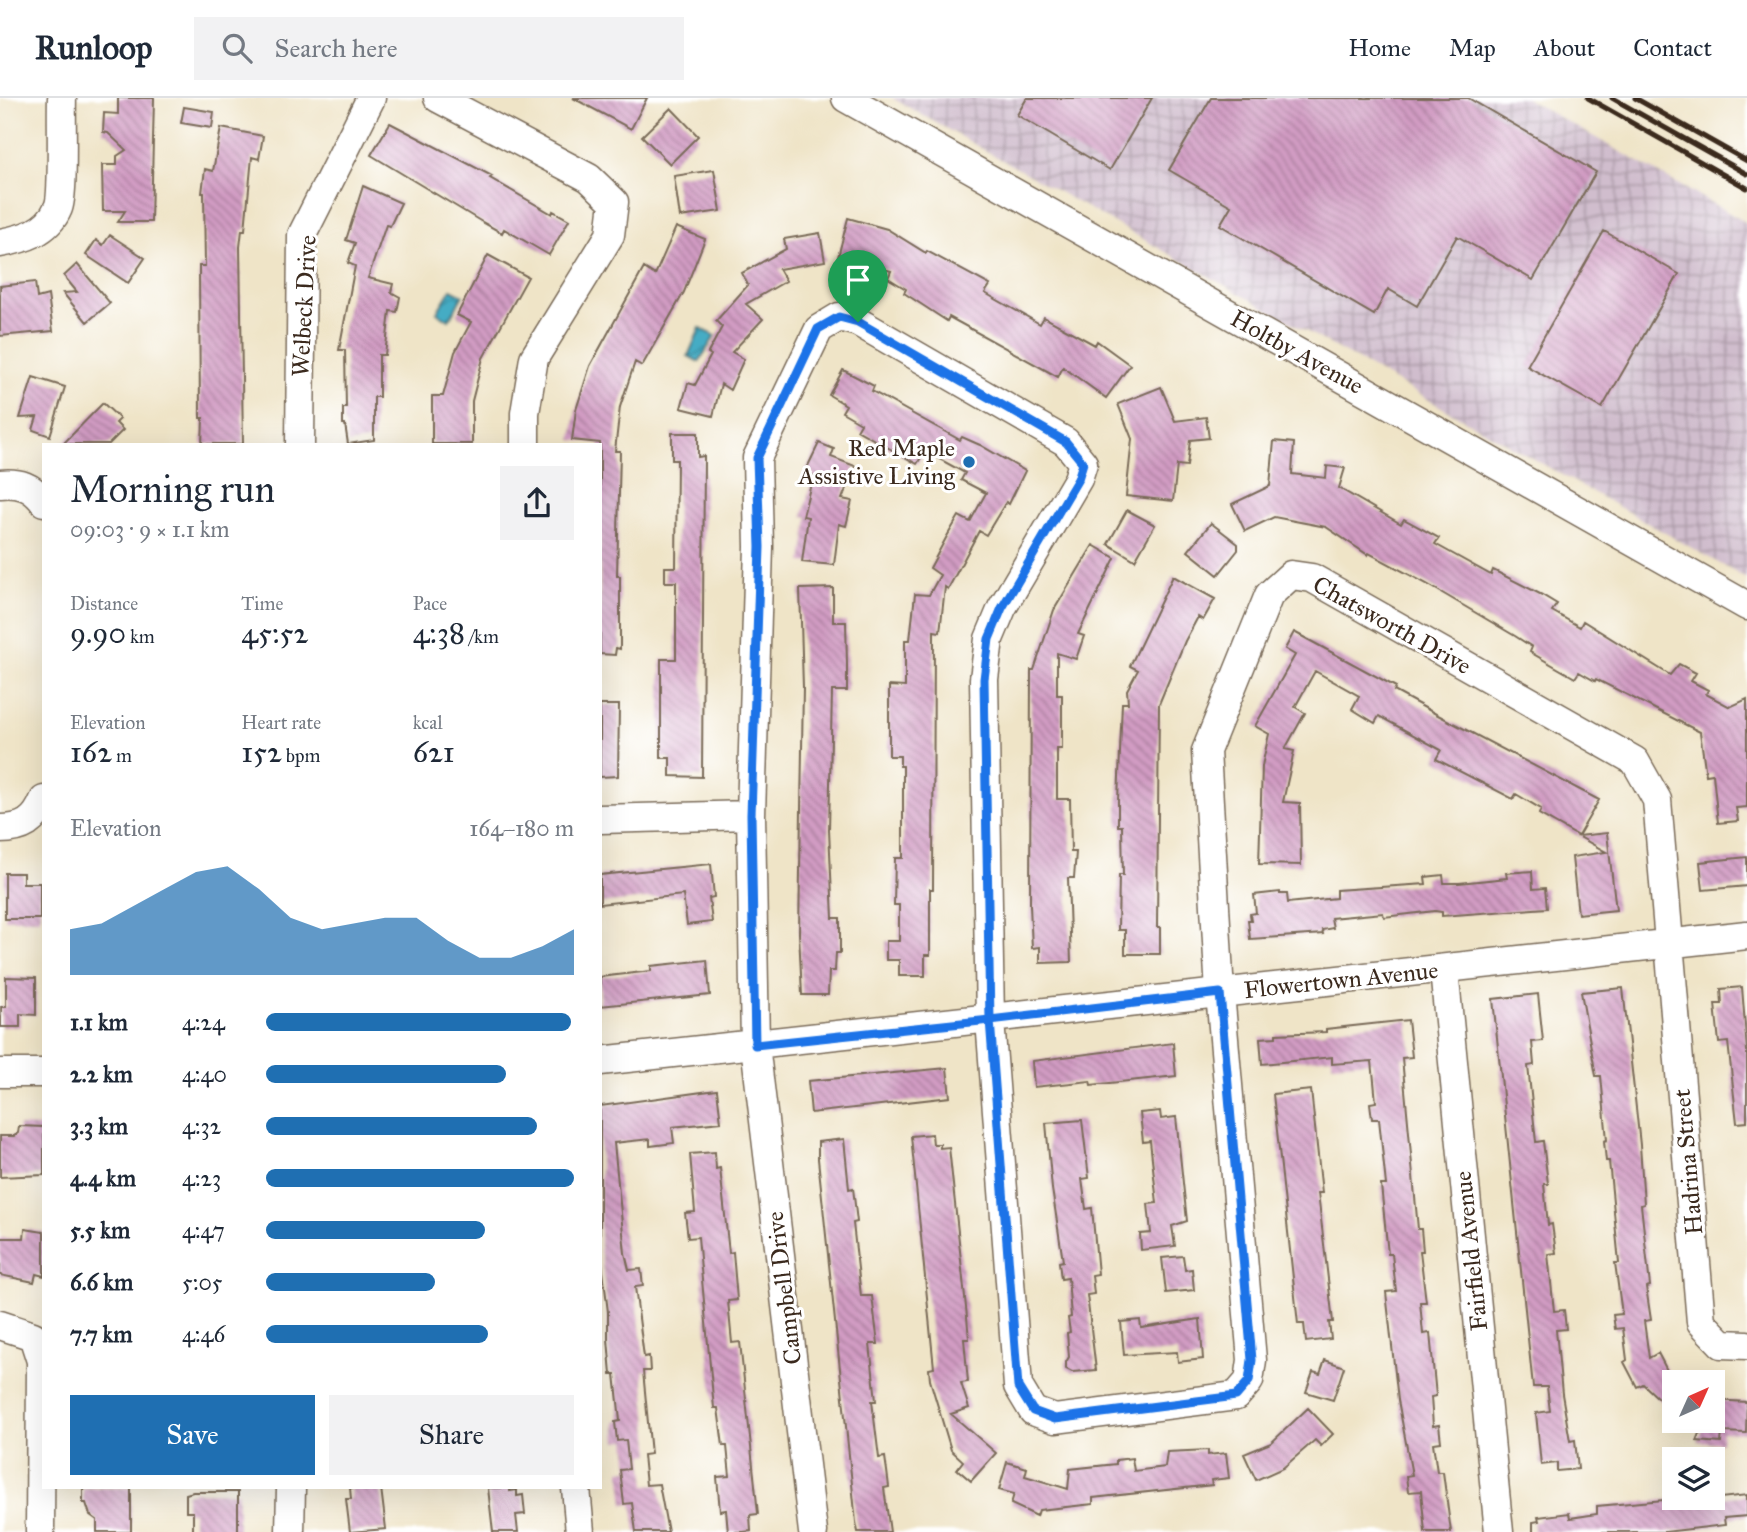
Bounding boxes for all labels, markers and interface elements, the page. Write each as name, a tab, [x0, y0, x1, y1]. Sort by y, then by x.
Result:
search box	[194, 17, 684, 80]
text: Runloop	[35, 28, 152, 68]
icon: search	[218, 29, 256, 67]
text: Search here	[274, 32, 397, 64]
text: Home	[1348, 33, 1411, 63]
text: Map	[1449, 33, 1496, 63]
text: About	[1534, 33, 1595, 63]
text: Contact	[1633, 33, 1712, 63]
street label: Welbeck Drive	[285, 234, 323, 378]
pin	[828, 250, 888, 322]
icon: arrive	[839, 261, 877, 299]
street label: Holtby Avenue	[1225, 303, 1369, 401]
place label: Red Maple Assistive Living	[797, 433, 956, 491]
marker: Red Maple Assistive Living	[961, 454, 977, 470]
text: Morning run	[70, 466, 275, 512]
button: share	[500, 466, 574, 540]
text: 09:03 · 9 × 1.1 km	[70, 515, 230, 543]
street label: Chatsworth Drive	[1308, 569, 1476, 681]
text: Distance	[70, 592, 138, 615]
text: Time	[241, 592, 283, 615]
text: Pace	[413, 592, 447, 615]
text: 9.90	[70, 615, 126, 651]
text: 45:52	[241, 615, 308, 651]
text: 4:38	[413, 615, 465, 651]
text: km	[126, 625, 155, 648]
text: /km	[465, 625, 499, 648]
text: Elevation	[70, 711, 145, 734]
text: Heart rate	[241, 711, 321, 734]
text: kcal	[413, 711, 443, 734]
text: 162	[70, 734, 112, 770]
text: 152	[241, 734, 282, 770]
text: 621	[413, 734, 455, 770]
text: m	[112, 744, 132, 767]
text: bpm	[282, 744, 320, 767]
text: Elevation	[70, 814, 161, 842]
text: 164–180 m	[469, 814, 574, 842]
street label: Flowertown Avenue	[1242, 955, 1440, 1005]
text: 1.1 km	[70, 1008, 128, 1036]
text: 4:24	[182, 1008, 225, 1036]
text: 2.2 km	[70, 1060, 133, 1088]
text: 4:40	[182, 1060, 227, 1088]
street label: Hadrina Street	[1667, 1087, 1709, 1236]
text: 3.3 km	[70, 1112, 128, 1140]
text: 4:32	[182, 1112, 221, 1140]
text: 4.4 km	[70, 1164, 136, 1192]
text: 4:23	[182, 1164, 221, 1192]
street label: Fairfield Avenue	[1448, 1170, 1494, 1332]
street label: Campbell Drive	[760, 1210, 808, 1366]
text: 5.5 km	[70, 1216, 130, 1244]
text: 4:47	[182, 1216, 225, 1244]
text: 6.6 km	[70, 1268, 133, 1296]
text: 5:05	[182, 1268, 223, 1296]
text: 7.7 km	[70, 1320, 133, 1348]
text: 4:46	[182, 1320, 225, 1348]
north arrow	[1662, 1370, 1726, 1433]
map controls	[1662, 1370, 1725, 1510]
button: Save	[70, 1395, 315, 1475]
button: Share	[329, 1395, 574, 1475]
button: layers	[1662, 1447, 1725, 1510]

